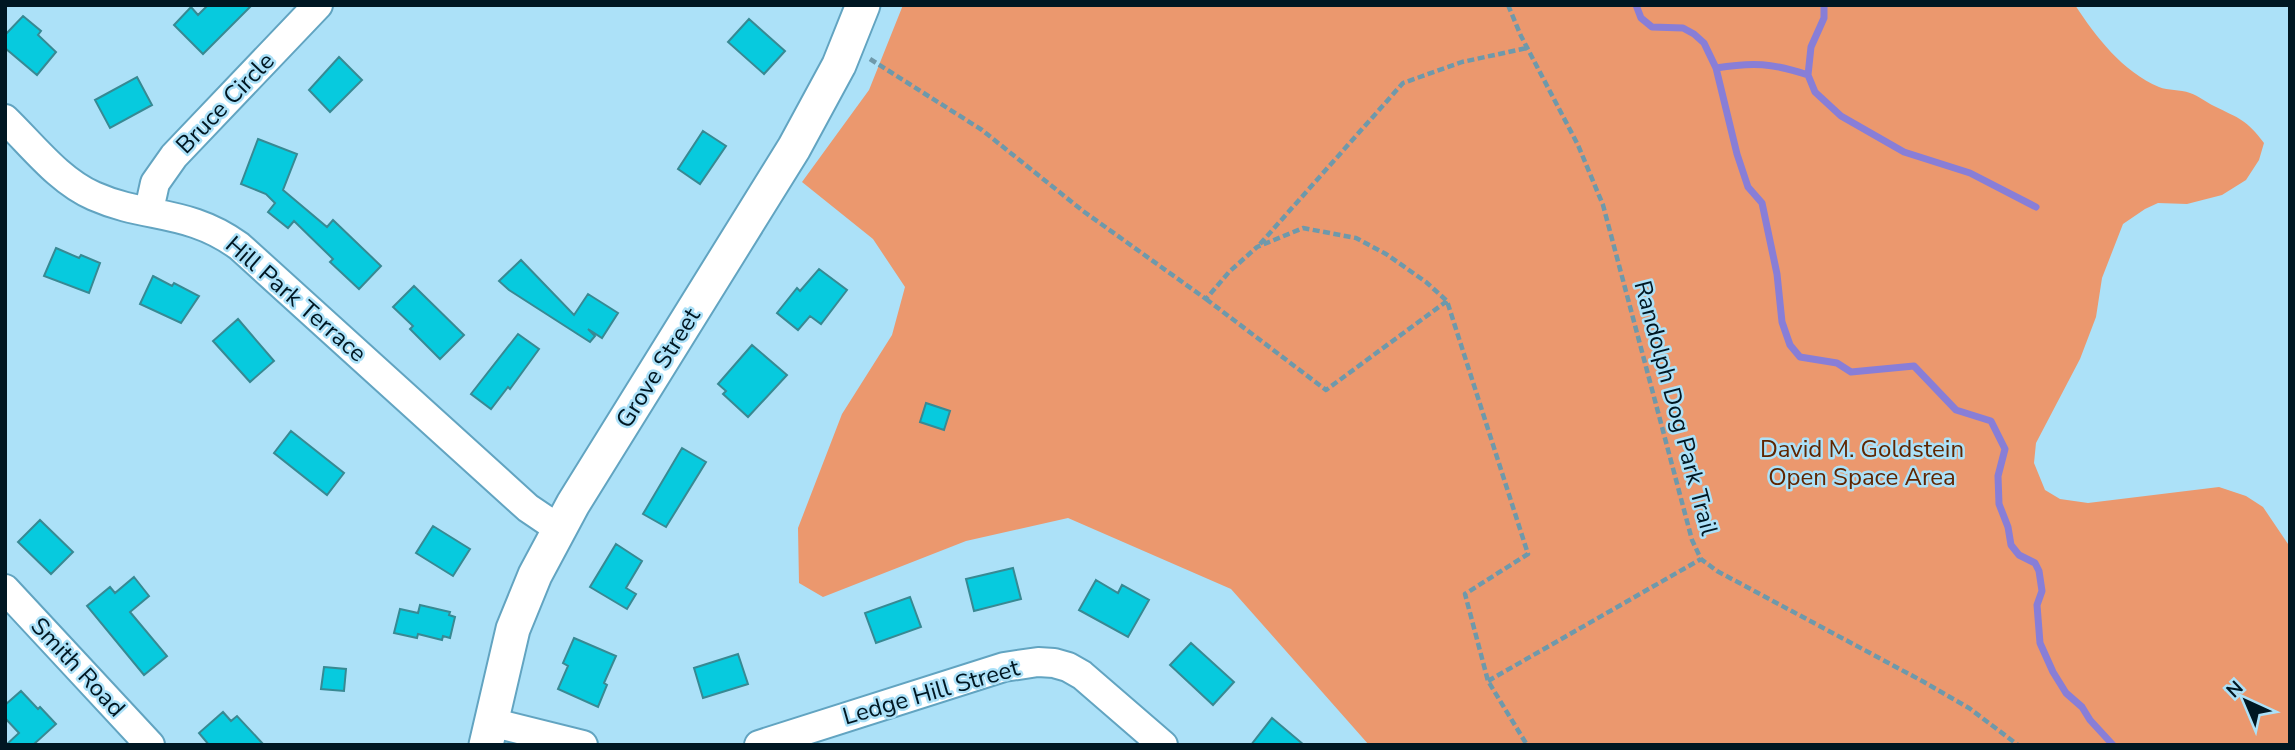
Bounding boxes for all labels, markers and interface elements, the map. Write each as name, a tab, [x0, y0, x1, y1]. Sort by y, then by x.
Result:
street label: Bruce Circle	[169, 45, 281, 161]
street label: Hill Park Terrace	[219, 229, 373, 369]
street label: Randolph Dog Park Trail	[1627, 277, 1725, 539]
street label: Grove Street	[608, 302, 708, 434]
park label: David M. Goldstein Open Space Area	[1760, 433, 1964, 493]
street label: Smith Road	[24, 610, 132, 724]
street label: Ledge Hill Street	[839, 651, 1024, 733]
north arrow	[2211, 666, 2281, 736]
text: N	[2221, 675, 2249, 704]

